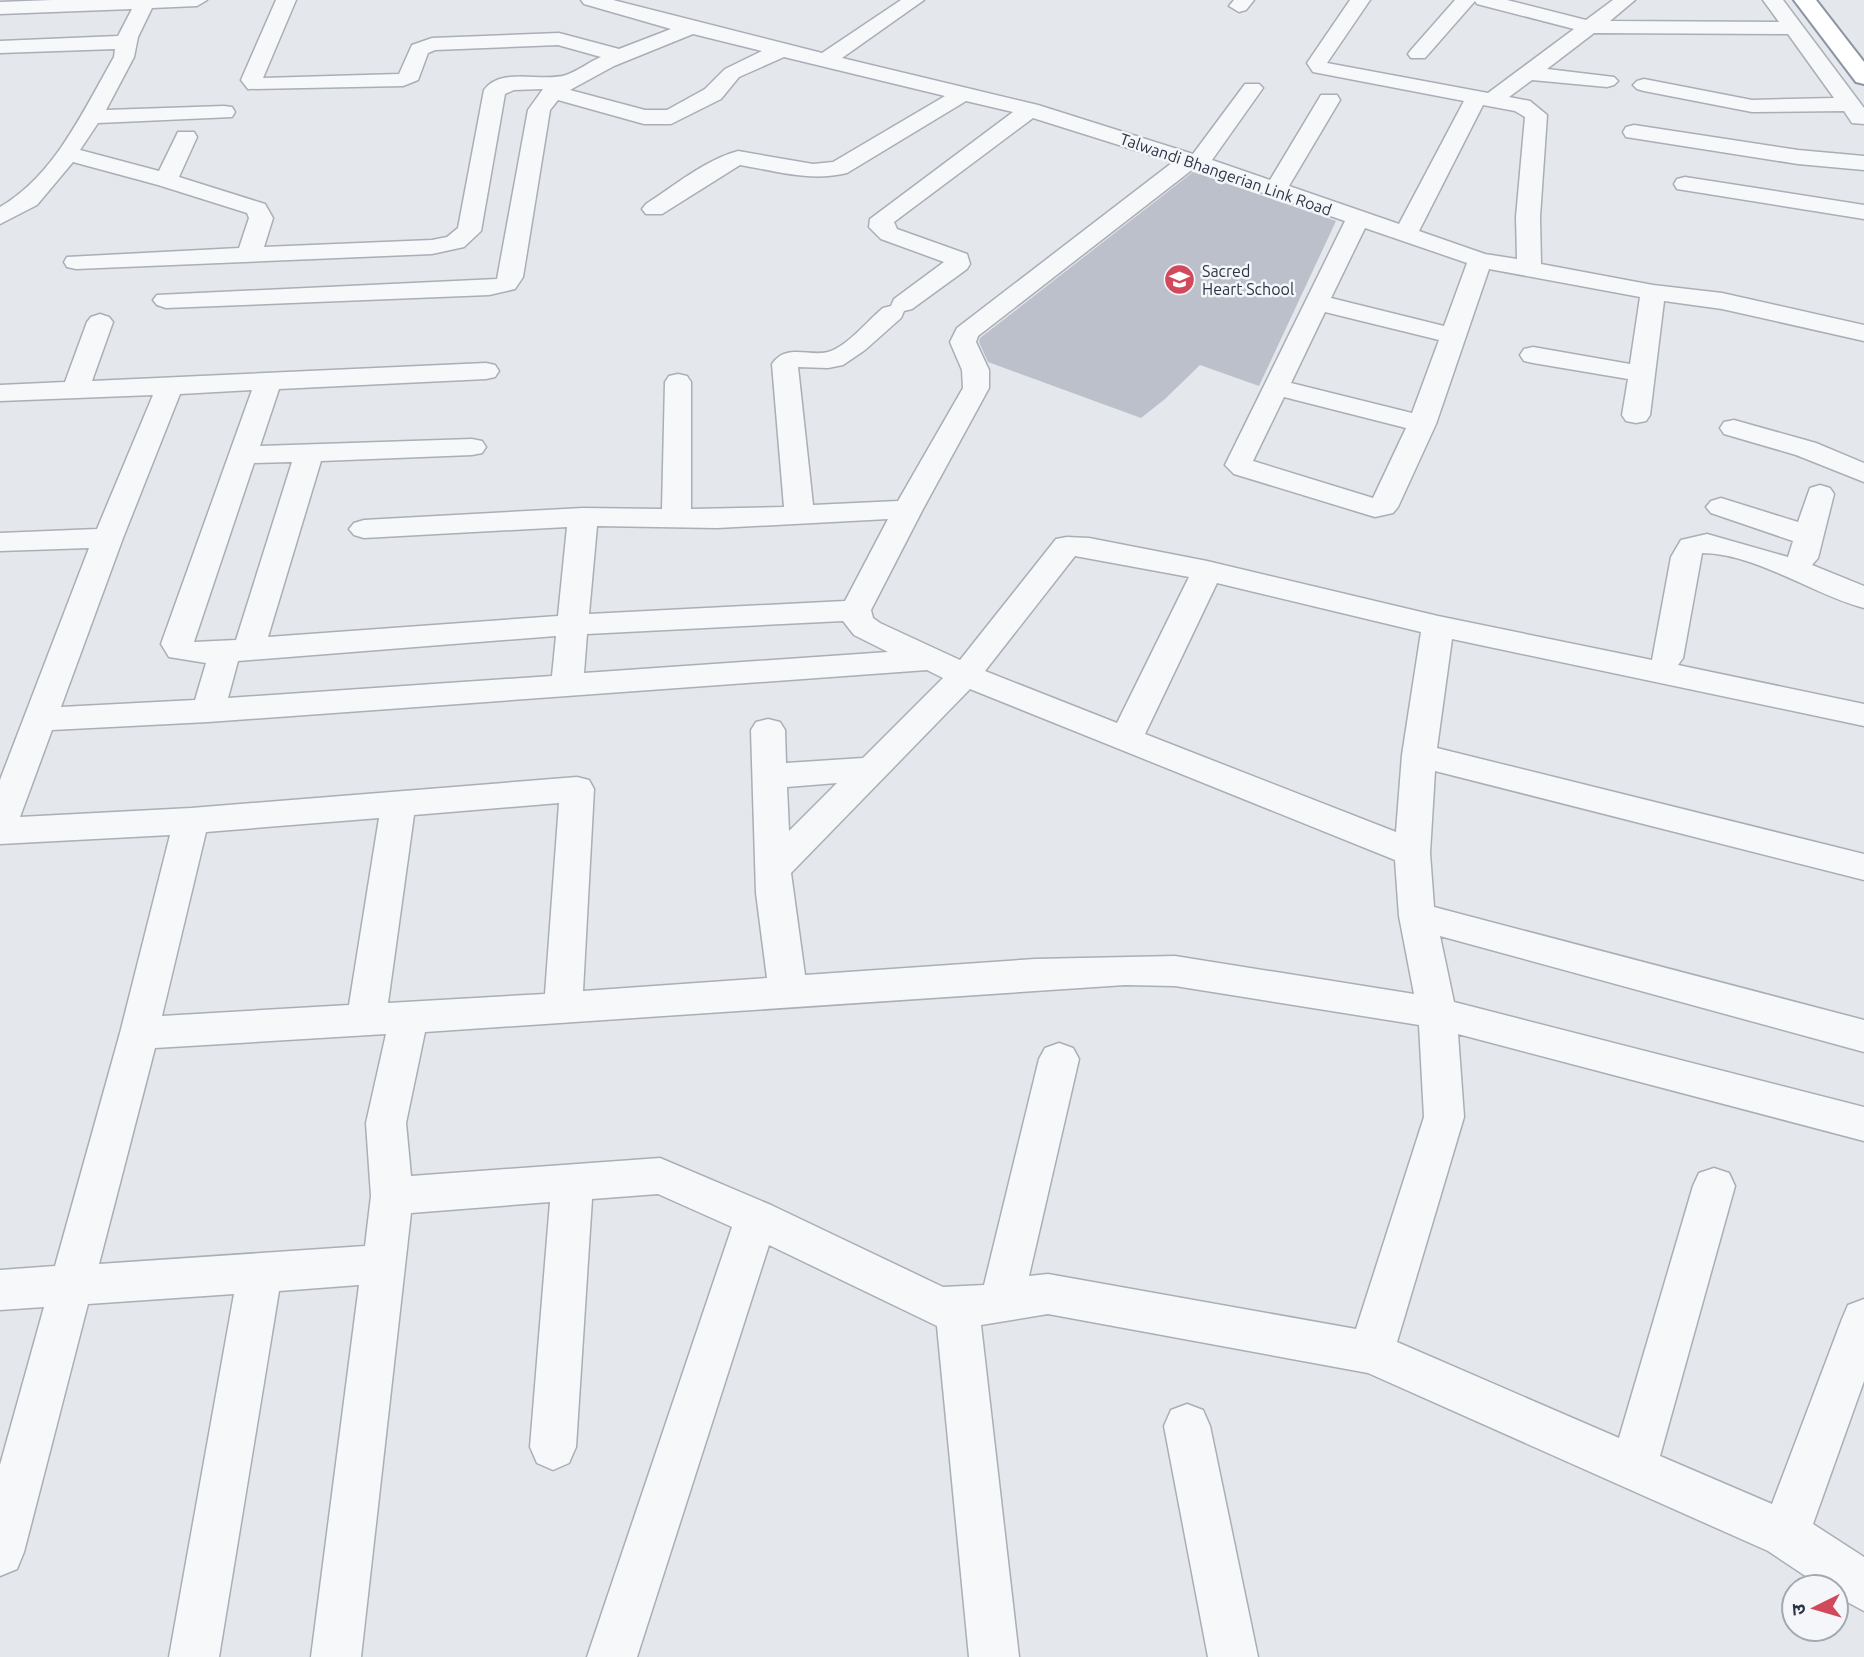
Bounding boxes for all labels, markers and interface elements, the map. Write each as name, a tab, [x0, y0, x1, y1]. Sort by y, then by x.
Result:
street label: Talwandi Bhangerian Link Road	[1118, 129, 1334, 219]
place label: Sacred Heart School	[1202, 262, 1294, 298]
school or university icon: Sacred Heart School	[1162, 263, 1196, 297]
north arrow	[1780, 1573, 1850, 1643]
text: उ	[1787, 1602, 1810, 1616]

